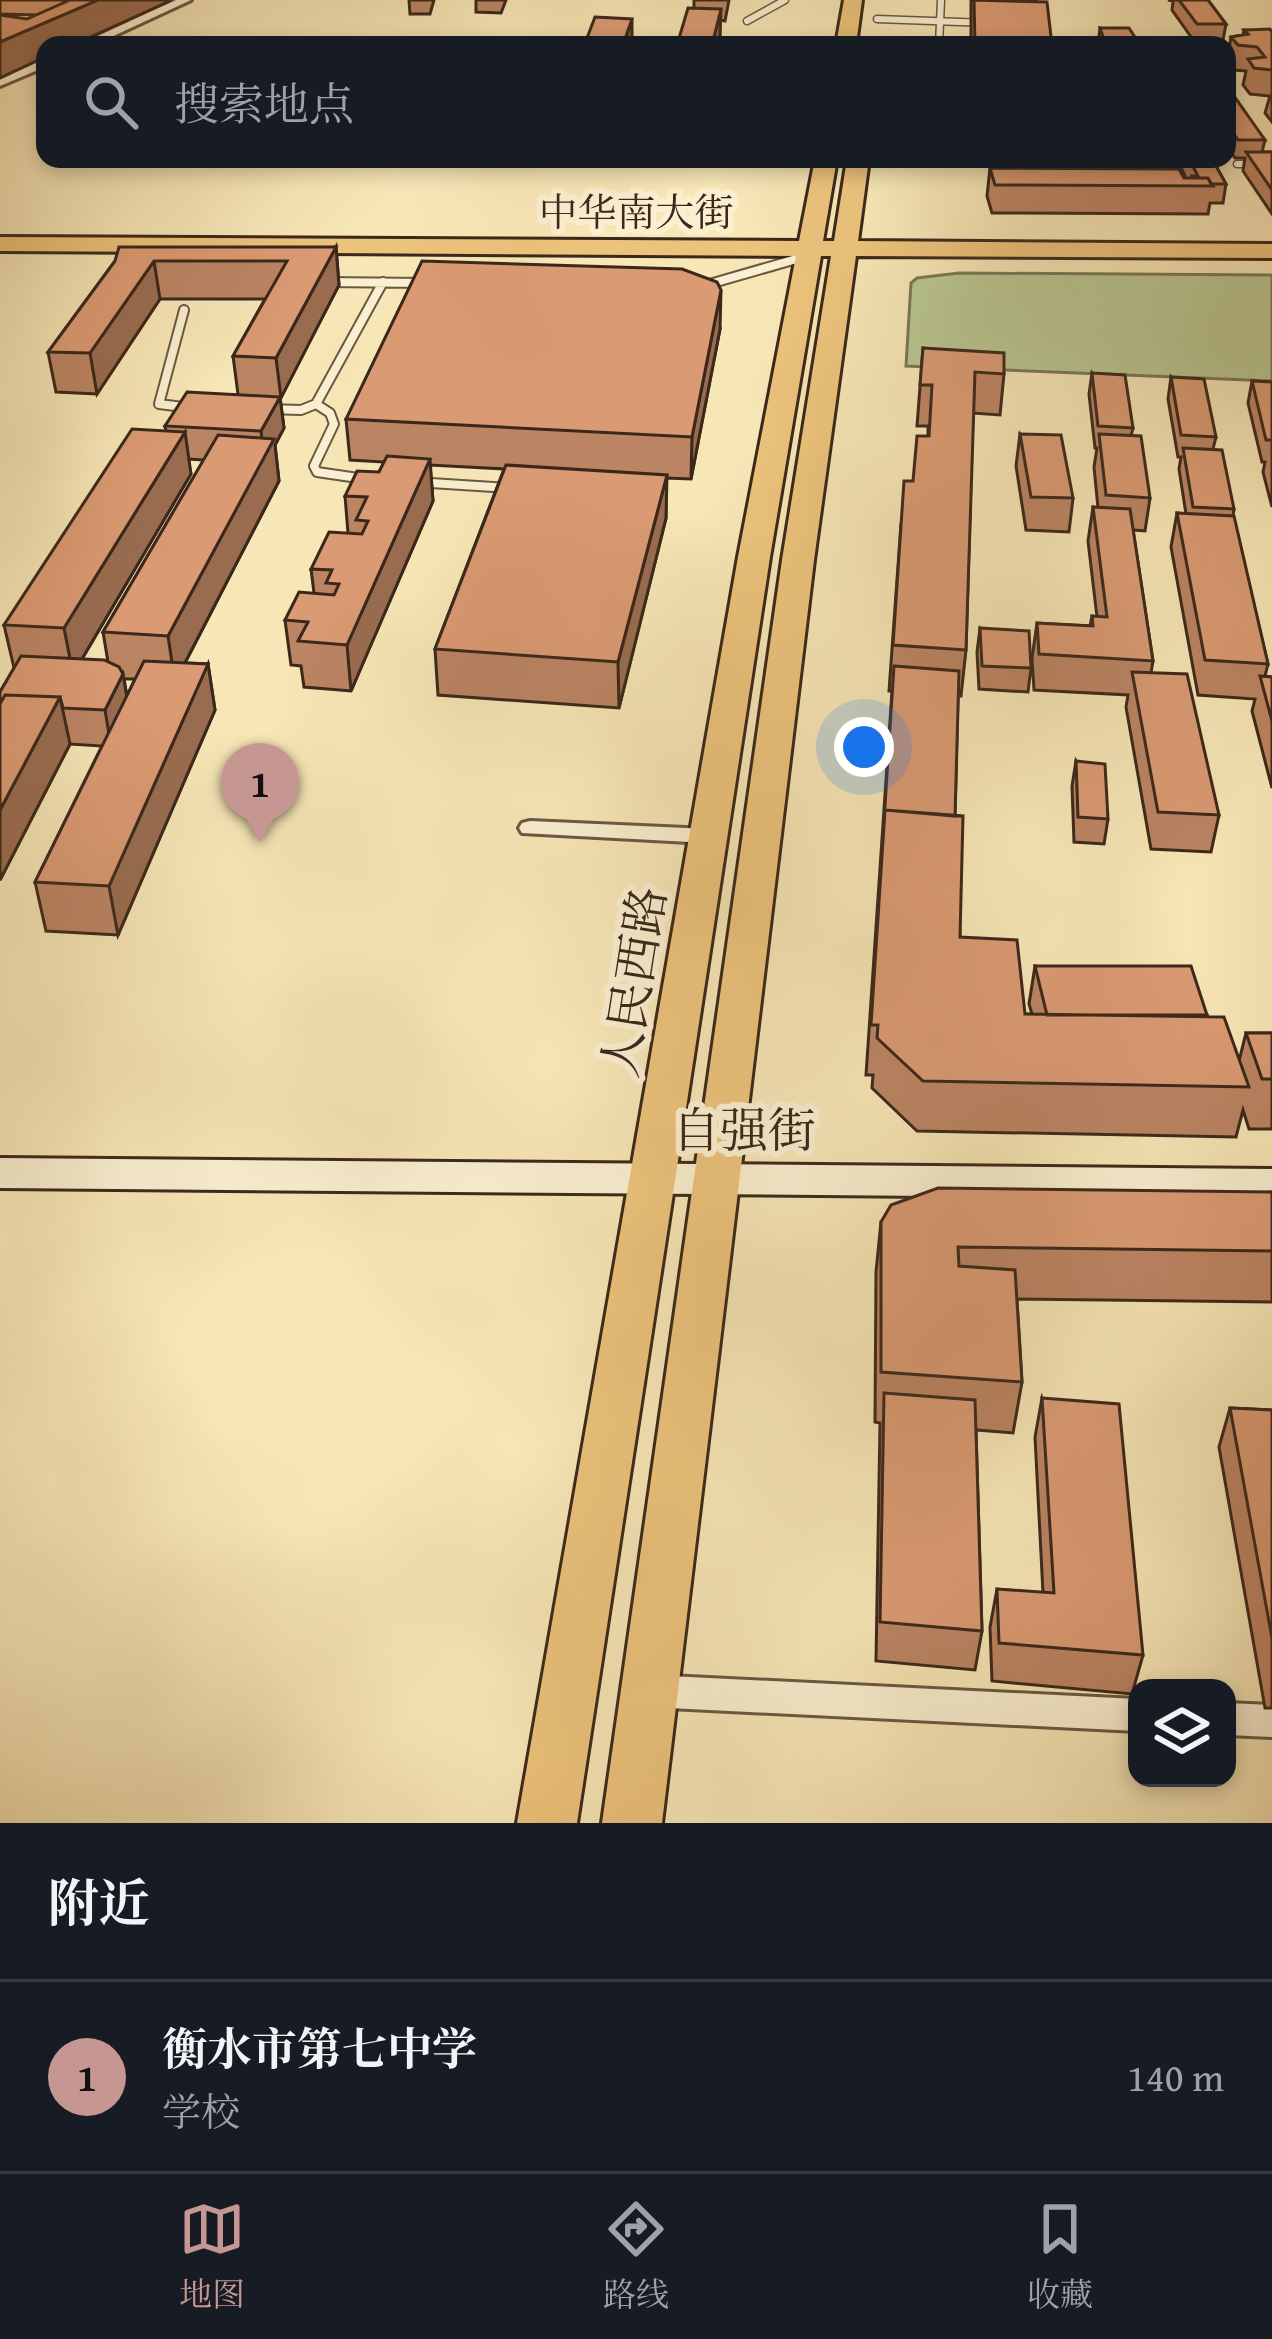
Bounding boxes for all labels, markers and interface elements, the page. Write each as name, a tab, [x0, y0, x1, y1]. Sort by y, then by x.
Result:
search box	[36, 36, 1236, 168]
icon: search	[78, 69, 144, 135]
text: 搜索地点	[174, 71, 354, 136]
street label: 中华南大街	[538, 183, 734, 240]
your location	[834, 717, 894, 777]
pin: 1	[221, 743, 299, 842]
street label: 人民西路	[583, 882, 683, 1082]
street label: 自强街	[672, 1094, 816, 1165]
map controls	[1128, 1679, 1236, 1787]
button: layers	[1128, 1679, 1236, 1787]
text: 附近	[48, 1865, 150, 1940]
text: 衡水市第七中学	[162, 2016, 477, 2081]
text: 1	[77, 2048, 97, 2105]
text: 140 m	[1127, 2048, 1224, 2105]
text: 学校	[162, 2083, 240, 2140]
tab: 地图	[179, 2196, 245, 2318]
tab: 路线	[603, 2196, 669, 2318]
tab: 收藏	[1027, 2196, 1093, 2318]

